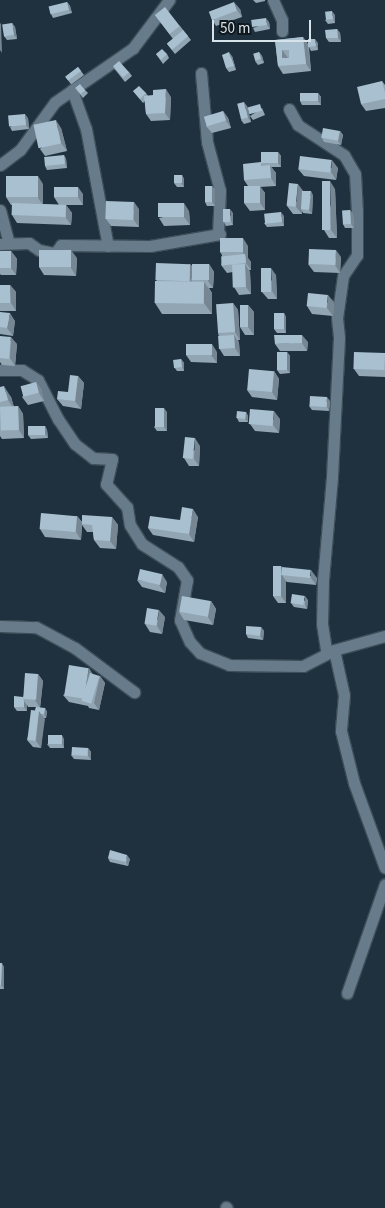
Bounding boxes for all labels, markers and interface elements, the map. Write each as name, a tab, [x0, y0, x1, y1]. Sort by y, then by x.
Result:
scale bar	[215, 10, 314, 42]
text: 50 m	[220, 18, 250, 39]

